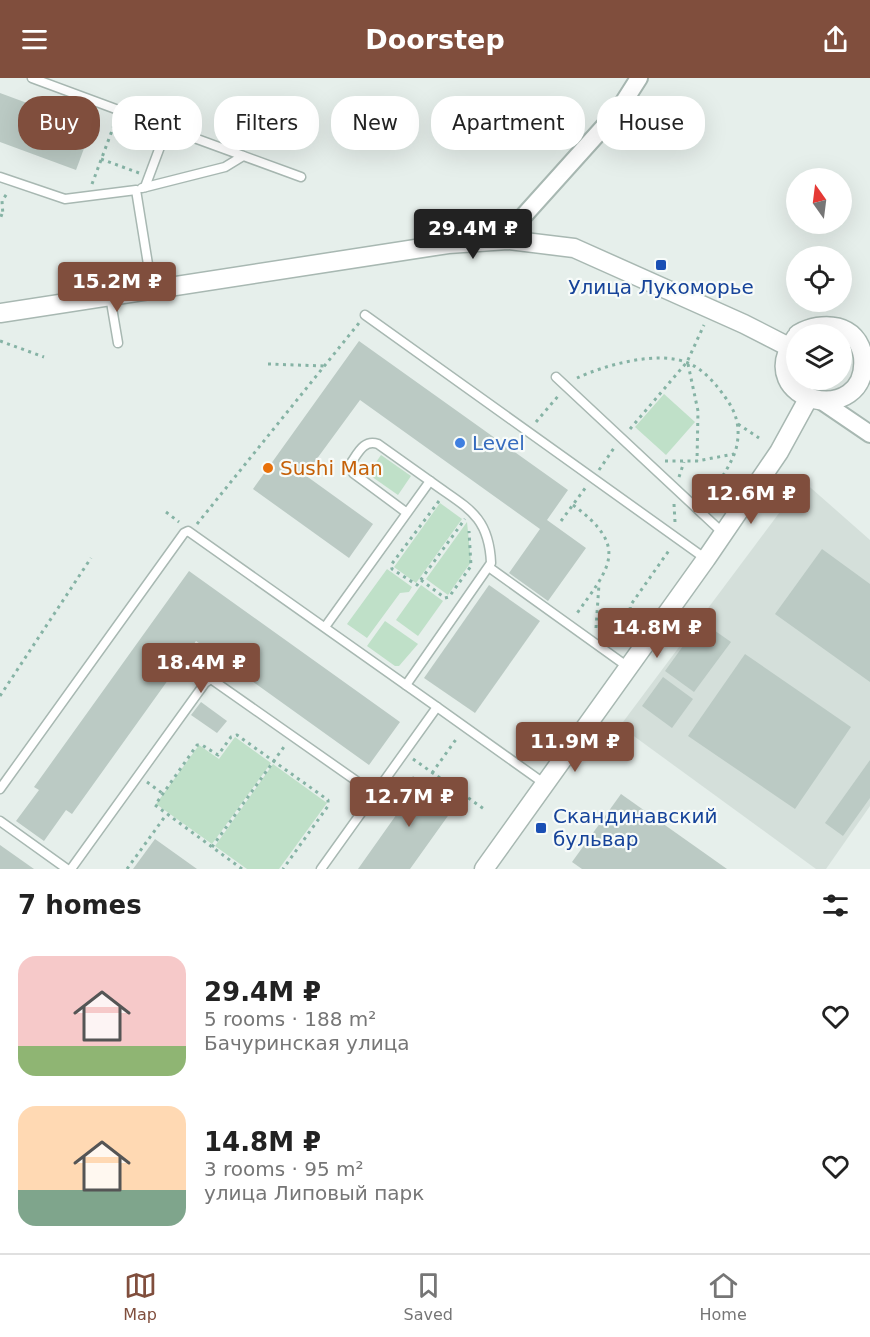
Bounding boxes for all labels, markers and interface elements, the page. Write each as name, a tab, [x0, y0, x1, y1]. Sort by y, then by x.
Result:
icon: menu	[18, 23, 51, 56]
icon: share	[819, 23, 852, 56]
text: Doorstep	[365, 24, 505, 55]
chip: Buy	[18, 96, 100, 150]
chip: Rent	[112, 96, 202, 150]
chip: Filters	[214, 96, 319, 150]
chip: New	[331, 96, 419, 150]
chip: Apartment	[431, 96, 585, 150]
chip: House	[597, 96, 705, 150]
north arrow	[786, 168, 852, 234]
map controls	[786, 168, 852, 390]
pin: 29.4M ₽	[418, 209, 528, 260]
text: 29.4M ₽	[428, 216, 518, 240]
button: locate	[786, 246, 852, 312]
marker: Улица Лукоморье	[654, 258, 668, 272]
pin: 15.2M ₽	[62, 262, 172, 313]
text: 15.2M ₽	[72, 269, 162, 293]
place label: Улица Лукоморье	[568, 275, 754, 299]
button: layers	[786, 324, 852, 390]
place label: Level	[472, 431, 525, 455]
marker: Level	[453, 436, 467, 450]
place label: Sushi Man	[280, 456, 383, 480]
marker: Sushi Man	[261, 461, 275, 475]
pin: 12.6M ₽	[696, 474, 806, 525]
text: 12.6M ₽	[706, 481, 796, 505]
pin: 14.8M ₽	[602, 608, 712, 659]
text: 14.8M ₽	[612, 615, 702, 639]
pin: 18.4M ₽	[146, 643, 256, 694]
text: 18.4M ₽	[156, 650, 246, 674]
pin: 11.9M ₽	[520, 722, 630, 773]
text: 11.9M ₽	[530, 729, 620, 753]
pin: 12.7M ₽	[354, 777, 464, 828]
text: 12.7M ₽	[364, 784, 454, 808]
place label: Скандинавский бульвар	[553, 804, 717, 851]
marker: Скандинавский бульвар	[534, 821, 548, 835]
icon: filters	[819, 889, 852, 922]
text: 7 homes	[18, 890, 142, 920]
text: 29.4M ₽	[204, 977, 321, 1007]
icon: home	[66, 980, 138, 1052]
icon: heart	[819, 1000, 852, 1033]
text: 5 rooms · 188 m²	[204, 1007, 376, 1031]
text: Бачуринская улица	[204, 1031, 410, 1055]
text: 14.8M ₽	[204, 1127, 321, 1157]
icon: home	[66, 1130, 138, 1202]
icon: heart	[819, 1150, 852, 1183]
text: 3 rooms · 95 m²	[204, 1157, 364, 1181]
text: улица Липовый парк	[204, 1181, 424, 1205]
tab: Map	[123, 1269, 157, 1324]
tab: Saved	[404, 1269, 453, 1324]
tab: Home	[699, 1269, 747, 1324]

